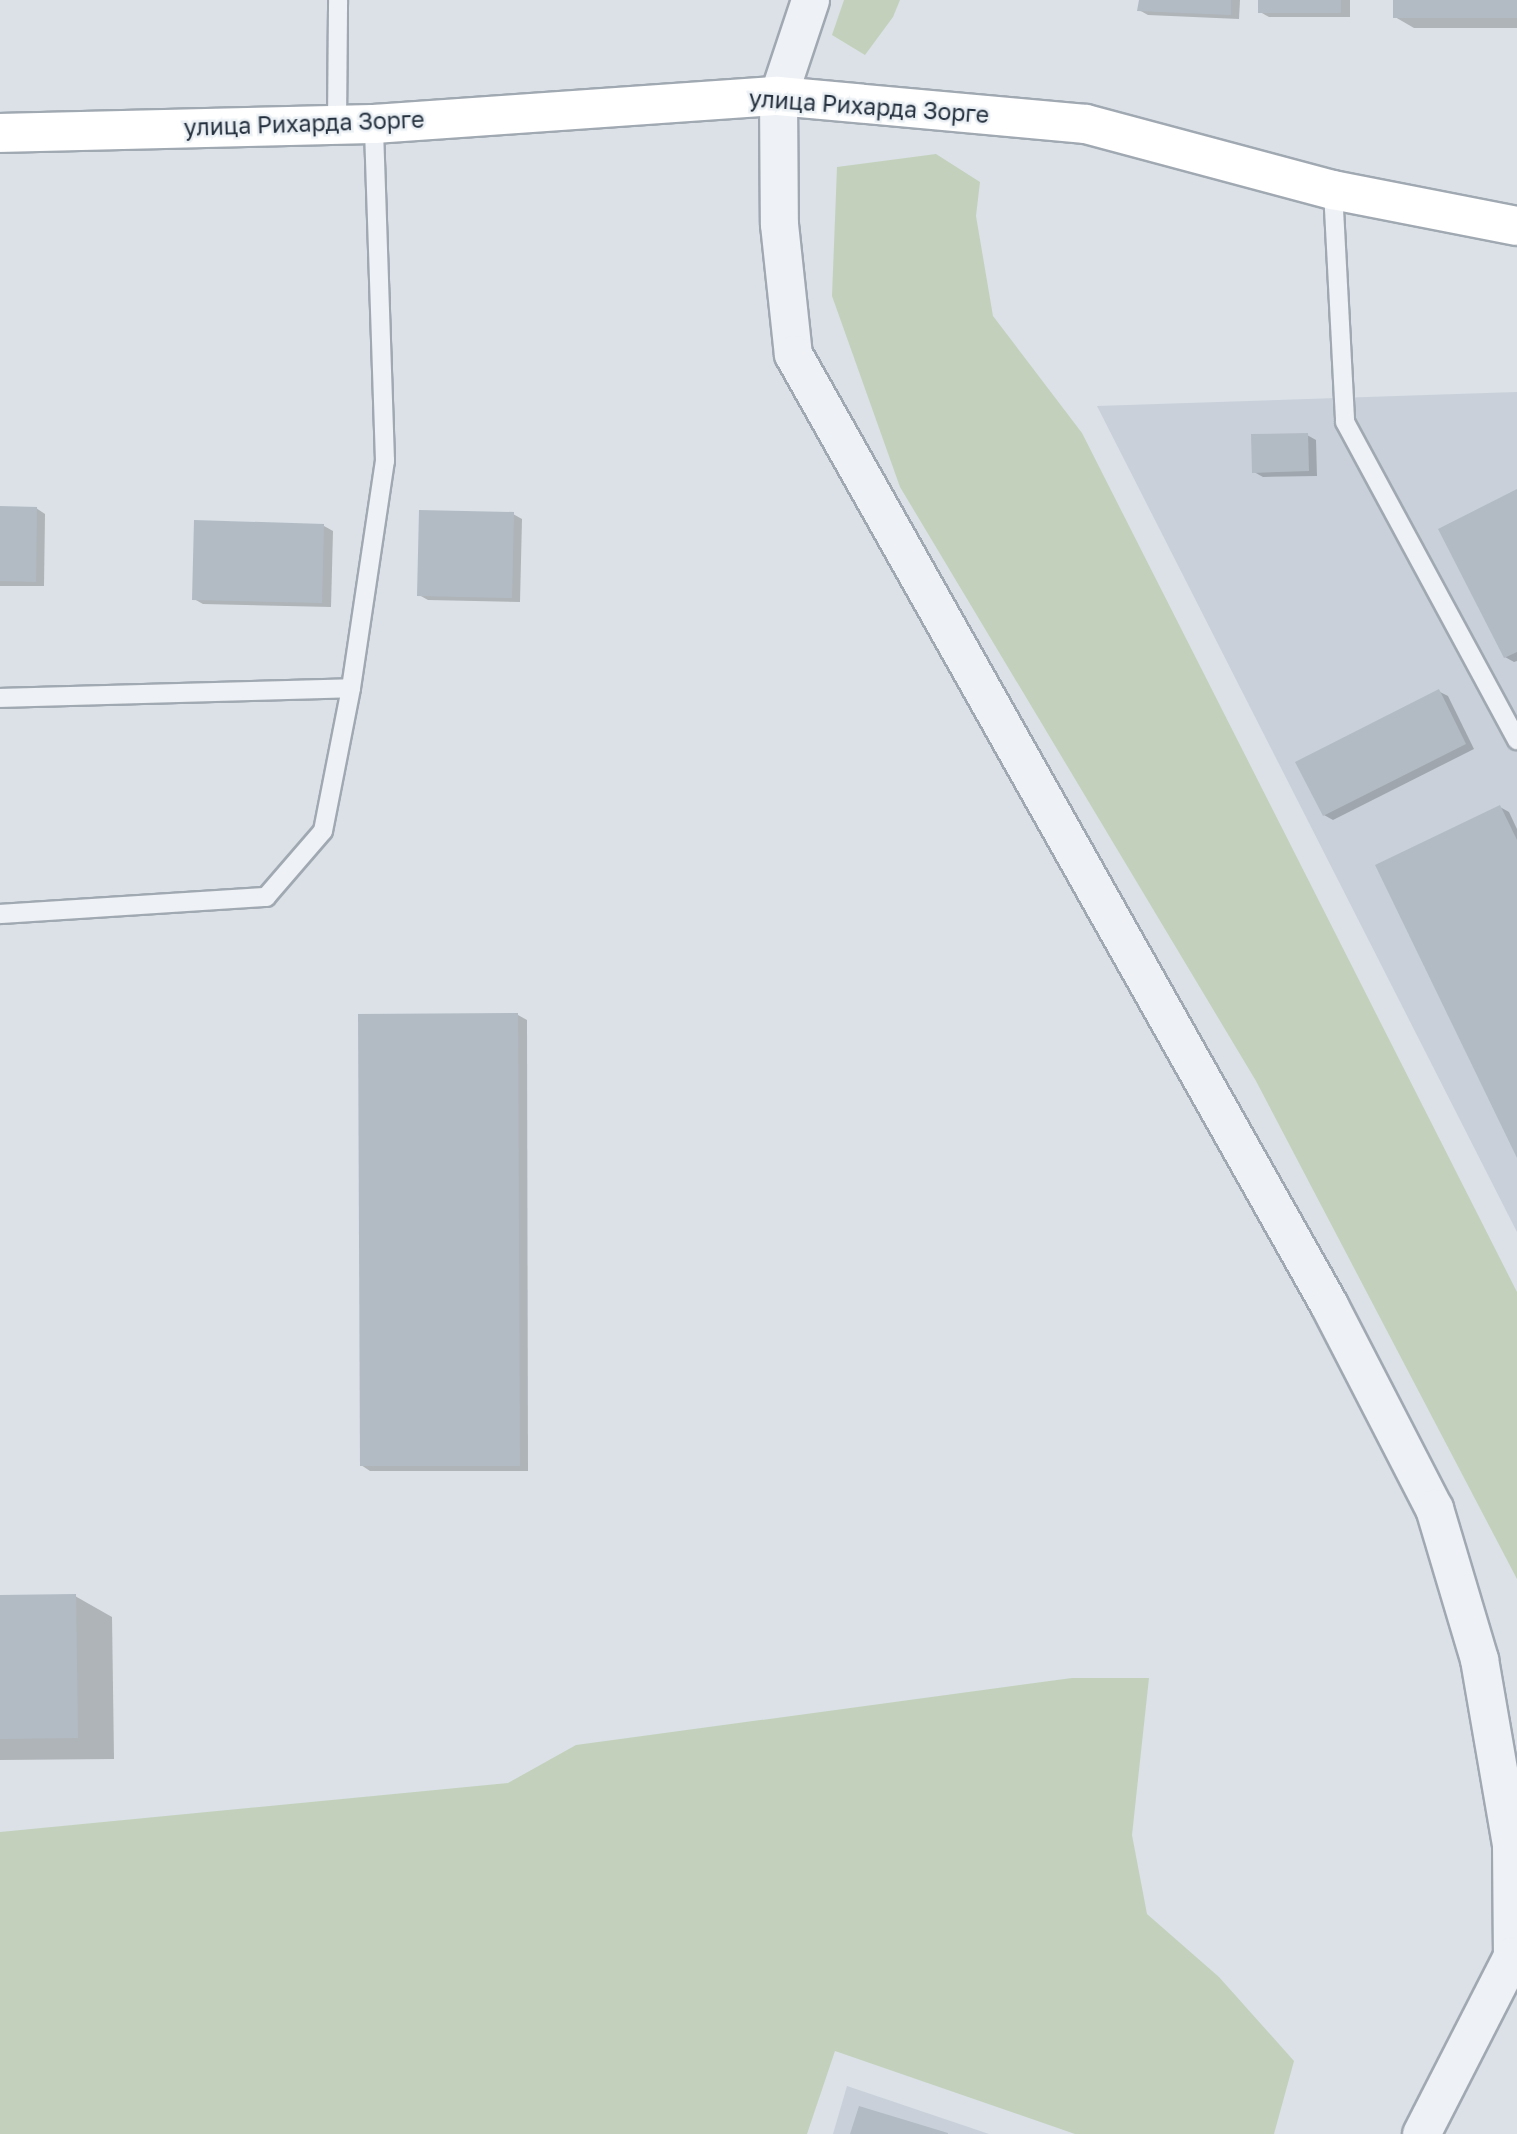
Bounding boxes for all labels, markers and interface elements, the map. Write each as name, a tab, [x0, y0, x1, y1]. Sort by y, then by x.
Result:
street label: улица Рихарда Зорге	[748, 84, 990, 128]
street label: улица Рихарда Зорге	[183, 105, 425, 141]

